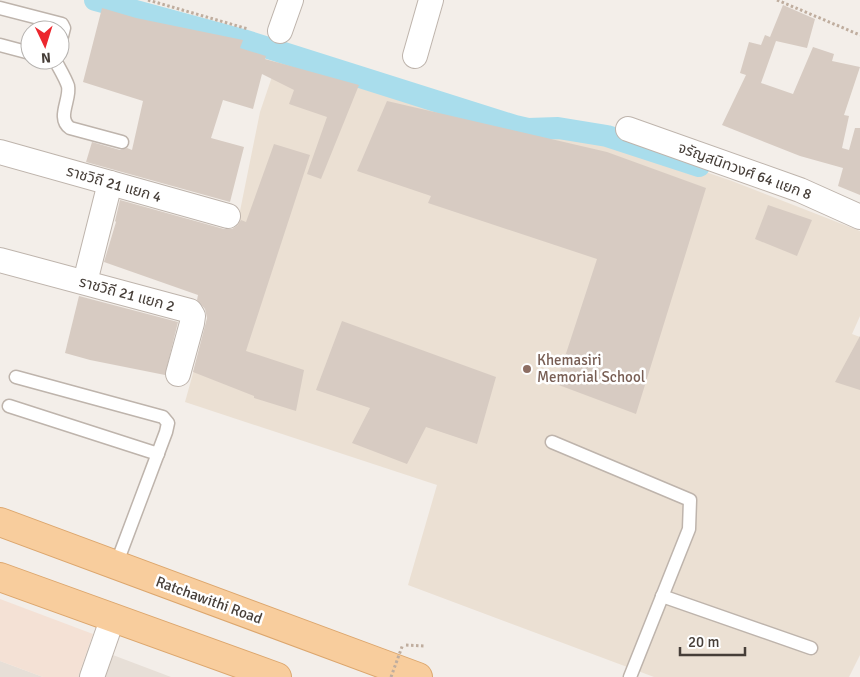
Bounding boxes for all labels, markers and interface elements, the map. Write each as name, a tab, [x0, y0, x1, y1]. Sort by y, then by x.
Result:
north arrow	[20, 20, 70, 70]
text: N	[40, 49, 51, 66]
street label: จรัญสนิทวงศ์ 64 แยก 8	[676, 138, 814, 204]
street label: ราชวิถี 21 แยก 4	[64, 162, 164, 206]
street label: ราชวิถี 21 แยก 2	[77, 273, 177, 315]
place label: Khemasiri Memorial School	[537, 351, 645, 386]
marker: Khemasiri Memorial School	[521, 363, 533, 375]
street label: Ratchawithi Road	[153, 572, 265, 628]
scale bar	[680, 624, 745, 656]
text: 20 m	[688, 633, 719, 651]

